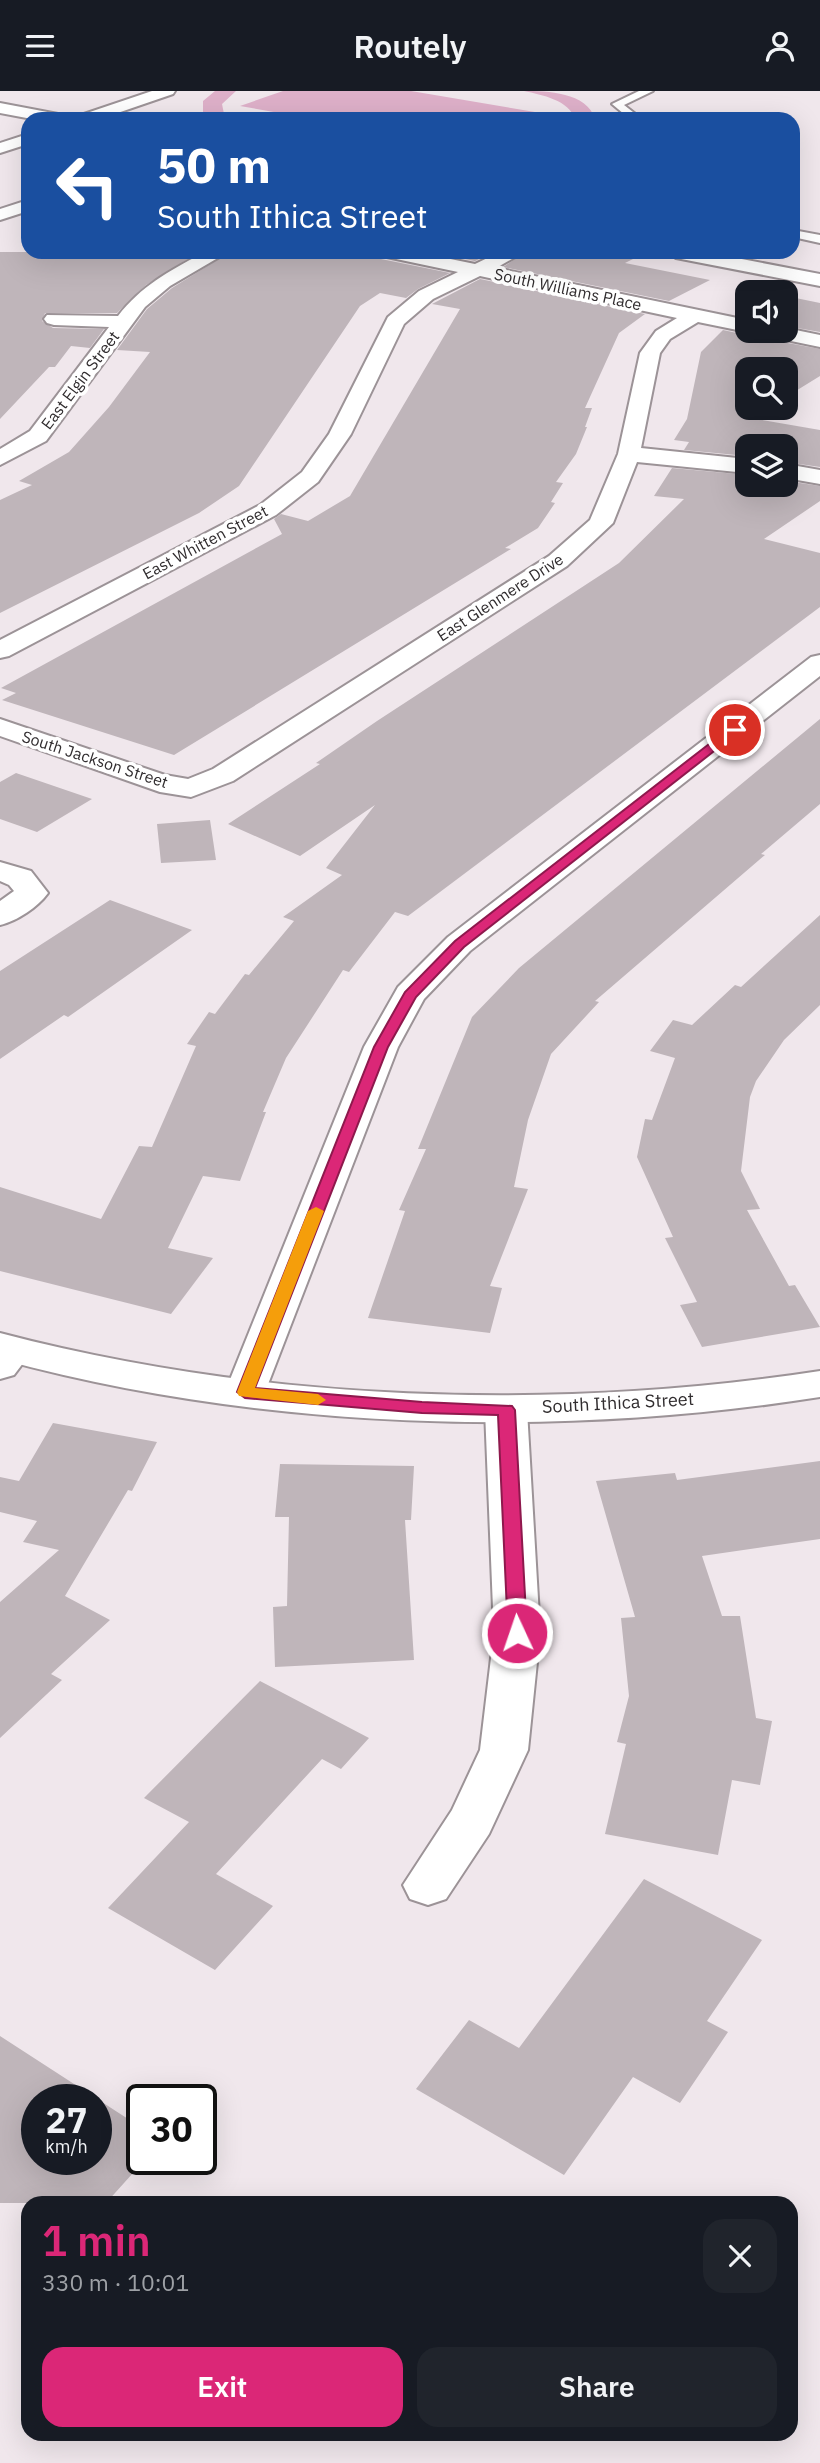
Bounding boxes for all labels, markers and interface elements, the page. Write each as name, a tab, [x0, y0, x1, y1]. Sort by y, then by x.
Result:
text: Routely	[353, 25, 467, 67]
icon: menu	[21, 27, 59, 65]
icon: person	[761, 27, 799, 65]
text: 50 m	[157, 133, 271, 196]
icon: left	[42, 140, 133, 231]
text: South Ithica Street	[157, 195, 427, 237]
street label: South Williams Place	[492, 264, 644, 314]
map controls	[735, 280, 798, 497]
button: sound	[735, 280, 798, 343]
street label: East Elgin Street	[37, 327, 123, 433]
button: search	[735, 357, 798, 420]
button: layers	[735, 434, 798, 497]
street label: East Whitten Street	[139, 501, 271, 583]
street label: East Glenmere Drive	[433, 549, 567, 645]
pin	[705, 700, 765, 760]
icon: arrive	[716, 711, 754, 749]
street label: South Jackson Street	[19, 726, 171, 792]
street label: South Ithica Street	[541, 1387, 695, 1418]
position arrow	[480, 1596, 554, 1670]
speed limit sign: 30	[126, 2084, 217, 2175]
text: 27	[45, 2097, 88, 2143]
text: km/h	[45, 2135, 88, 2158]
text: 1 min	[42, 2213, 151, 2268]
button: close	[703, 2219, 777, 2293]
text: 330 m · 10:01	[42, 2267, 189, 2297]
button: Exit	[42, 2347, 403, 2427]
button: Share	[417, 2347, 777, 2427]

